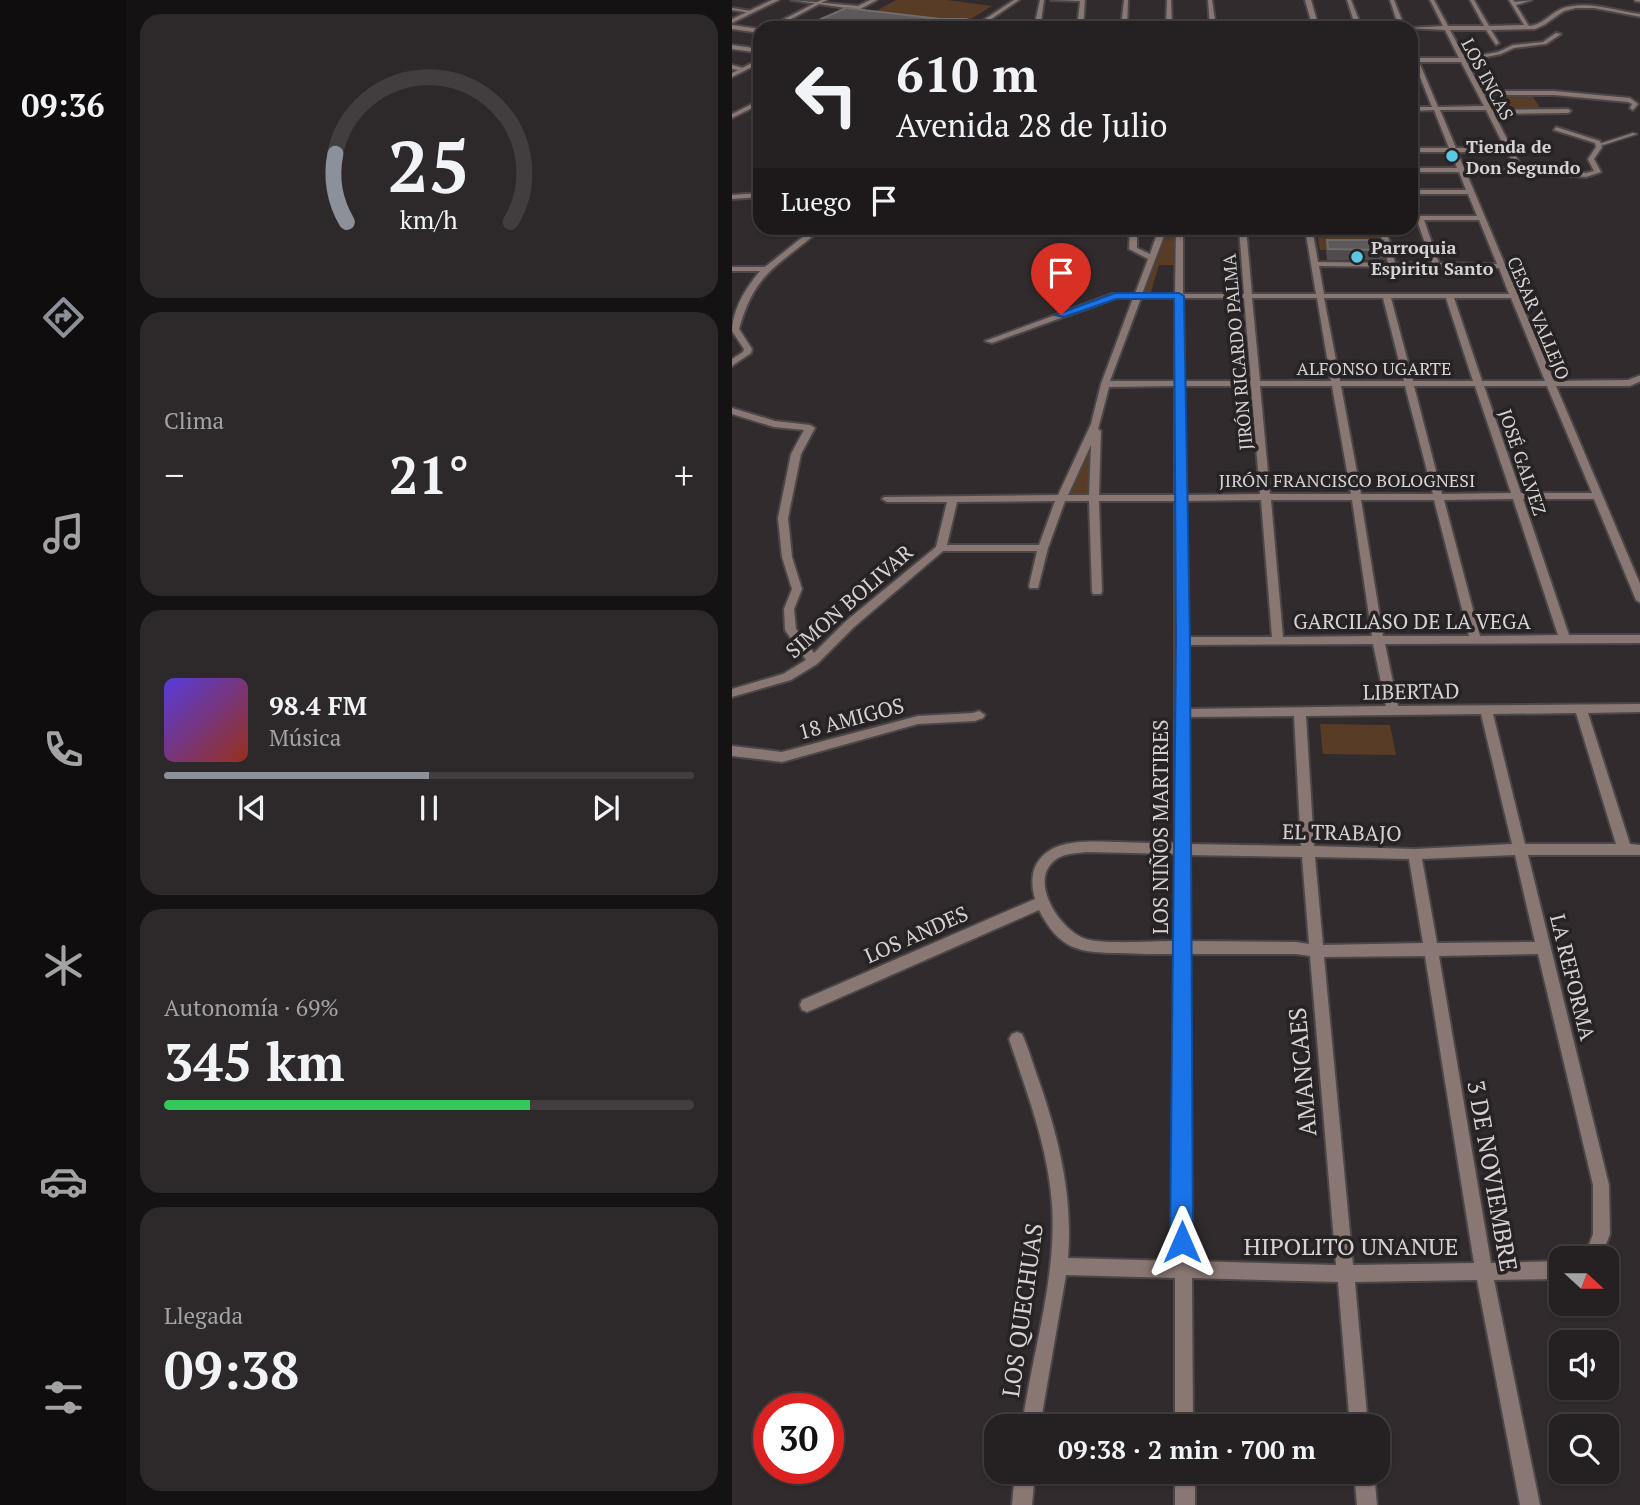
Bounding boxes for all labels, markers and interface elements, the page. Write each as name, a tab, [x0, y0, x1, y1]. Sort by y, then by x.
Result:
street label: LOS INCAS	[1456, 34, 1520, 124]
text: 610 m	[896, 41, 1038, 106]
icon: left	[781, 49, 872, 140]
text: 09:36	[21, 84, 105, 126]
text: Avenida 28 de Julio	[896, 104, 1167, 146]
text: 25	[388, 116, 470, 213]
place label: Tienda de Don Segundo	[1466, 134, 1581, 179]
marker: Tienda de Don Segundo	[1444, 148, 1460, 164]
icon: arrive	[865, 182, 903, 220]
text: Luego	[781, 184, 851, 218]
text: km/h	[400, 203, 458, 236]
place label: Parroquia Espiritu Santo	[1371, 235, 1494, 280]
pin	[1031, 243, 1091, 315]
marker: Parroquia Espiritu Santo	[1349, 249, 1365, 265]
street label: JIRÓN RICARDO PALMA	[1216, 252, 1258, 451]
street label: CESAR VALLEJO	[1502, 253, 1576, 383]
icon: arrive	[1042, 254, 1080, 292]
icon: directions	[39, 293, 88, 342]
street label: ALFONSO UGARTE	[1297, 356, 1451, 380]
text: Clima	[164, 405, 224, 436]
street label: JOSÉ GALVEZ	[1494, 406, 1552, 518]
text: 21°	[389, 440, 469, 509]
text: −	[164, 450, 184, 500]
text: +	[674, 450, 694, 500]
street label: JIRÓN FRANCISCO BOLOGNESI	[1219, 468, 1475, 492]
icon: music	[39, 509, 88, 558]
street label: SIMON BOLIVAR	[779, 537, 919, 664]
street label: GARCILASO DE LA VEGA	[1293, 607, 1532, 635]
street label: LIBERTAD	[1362, 676, 1460, 706]
text: 98.4 FM	[269, 688, 367, 722]
street label: 18 AMIGOS	[795, 690, 907, 746]
street label: LOS NIÑOS MARTIRES	[1146, 719, 1174, 935]
text: Música	[269, 722, 341, 753]
icon: phone	[39, 725, 88, 774]
icon: previous	[233, 789, 271, 827]
icon: pause	[410, 789, 448, 827]
icon: next	[587, 789, 625, 827]
street label: EL TRABAJO	[1282, 817, 1402, 847]
street label: LOS ANDES	[860, 899, 972, 969]
street label: LA REFORMA	[1544, 911, 1602, 1044]
icon: climate	[39, 941, 88, 990]
text: Autonomía · 69%	[164, 992, 339, 1023]
street label: AMANCAES	[1280, 1006, 1324, 1138]
text: 345 km	[164, 1027, 345, 1096]
street label: 3 DE NOVIEMBRE	[1460, 1078, 1526, 1274]
icon: car	[39, 1157, 88, 1206]
position arrow	[1145, 1205, 1219, 1279]
street label: LOS QUECHUAS	[994, 1221, 1050, 1399]
street label: HIPOLITO UNANUE	[1244, 1230, 1458, 1262]
north arrow	[1549, 1246, 1619, 1316]
map controls	[1549, 1246, 1619, 1484]
text: Llegada	[164, 1300, 243, 1331]
button: sound	[1549, 1330, 1619, 1400]
text: 09:38	[164, 1335, 299, 1404]
icon: filters	[39, 1373, 88, 1422]
speed limit sign: 30	[753, 1393, 844, 1484]
button: search	[1549, 1414, 1619, 1484]
text: 09:38 · 2 min · 700 m	[1058, 1432, 1316, 1466]

